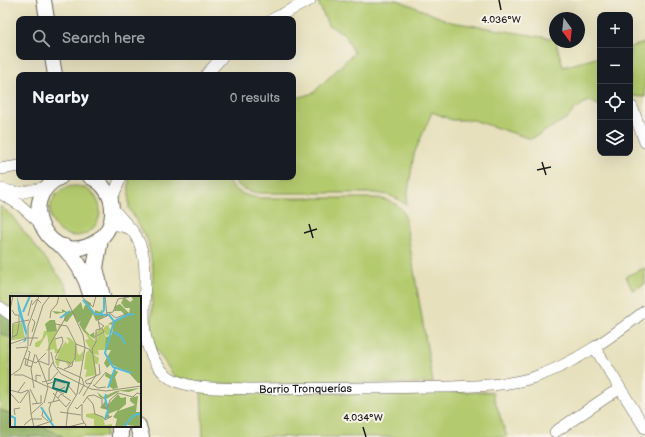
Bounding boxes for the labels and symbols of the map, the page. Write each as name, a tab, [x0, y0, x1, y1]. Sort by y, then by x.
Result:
north arrow	[549, 12, 585, 48]
text: 4.036°W	[481, 14, 521, 26]
inset map	[10, 296, 141, 427]
street label: Barrio Tronquerías	[259, 382, 353, 395]
text: 4.034°W	[343, 412, 383, 424]

